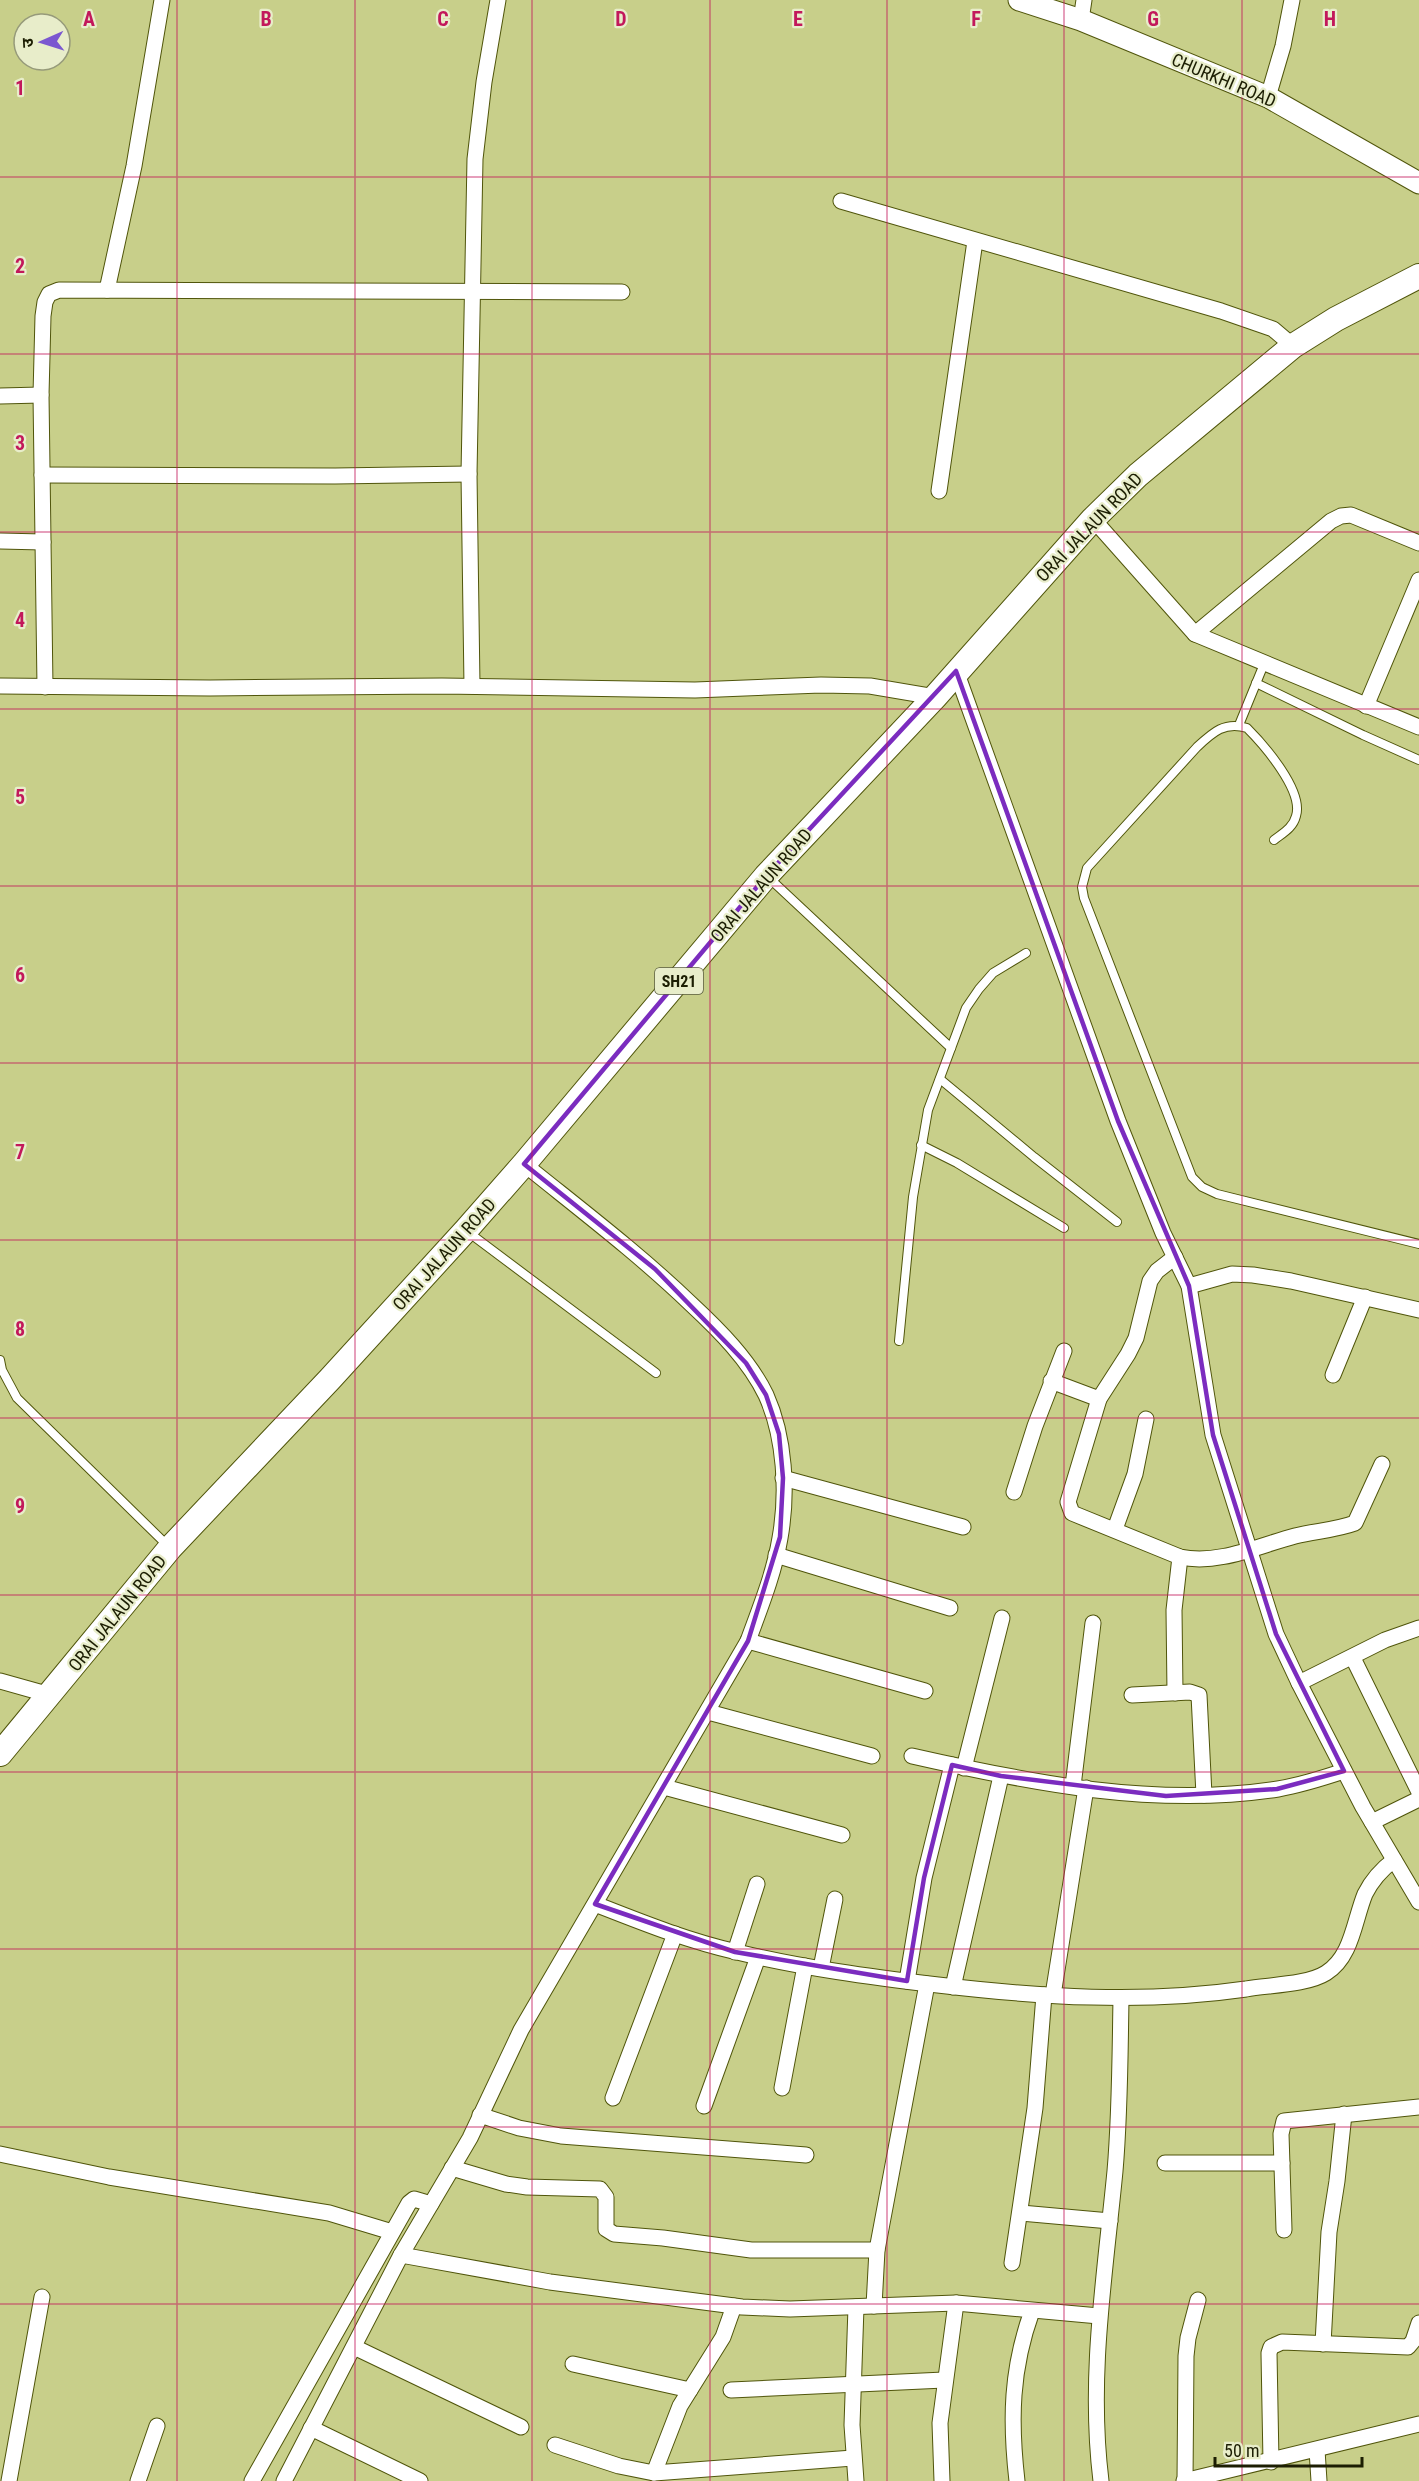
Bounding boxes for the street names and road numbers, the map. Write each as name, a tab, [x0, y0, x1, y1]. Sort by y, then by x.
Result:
street label: CHURKHI ROAD	[1169, 49, 1279, 111]
street label: ORAI JALAUN ROAD	[1032, 468, 1146, 586]
street label: ORAI JALAUN ROAD	[706, 824, 816, 946]
road number: SH21	[655, 968, 703, 994]
street label: ORAI JALAUN ROAD	[388, 1194, 500, 1314]
street label: ORAI JALAUN ROAD	[64, 1551, 170, 1675]

